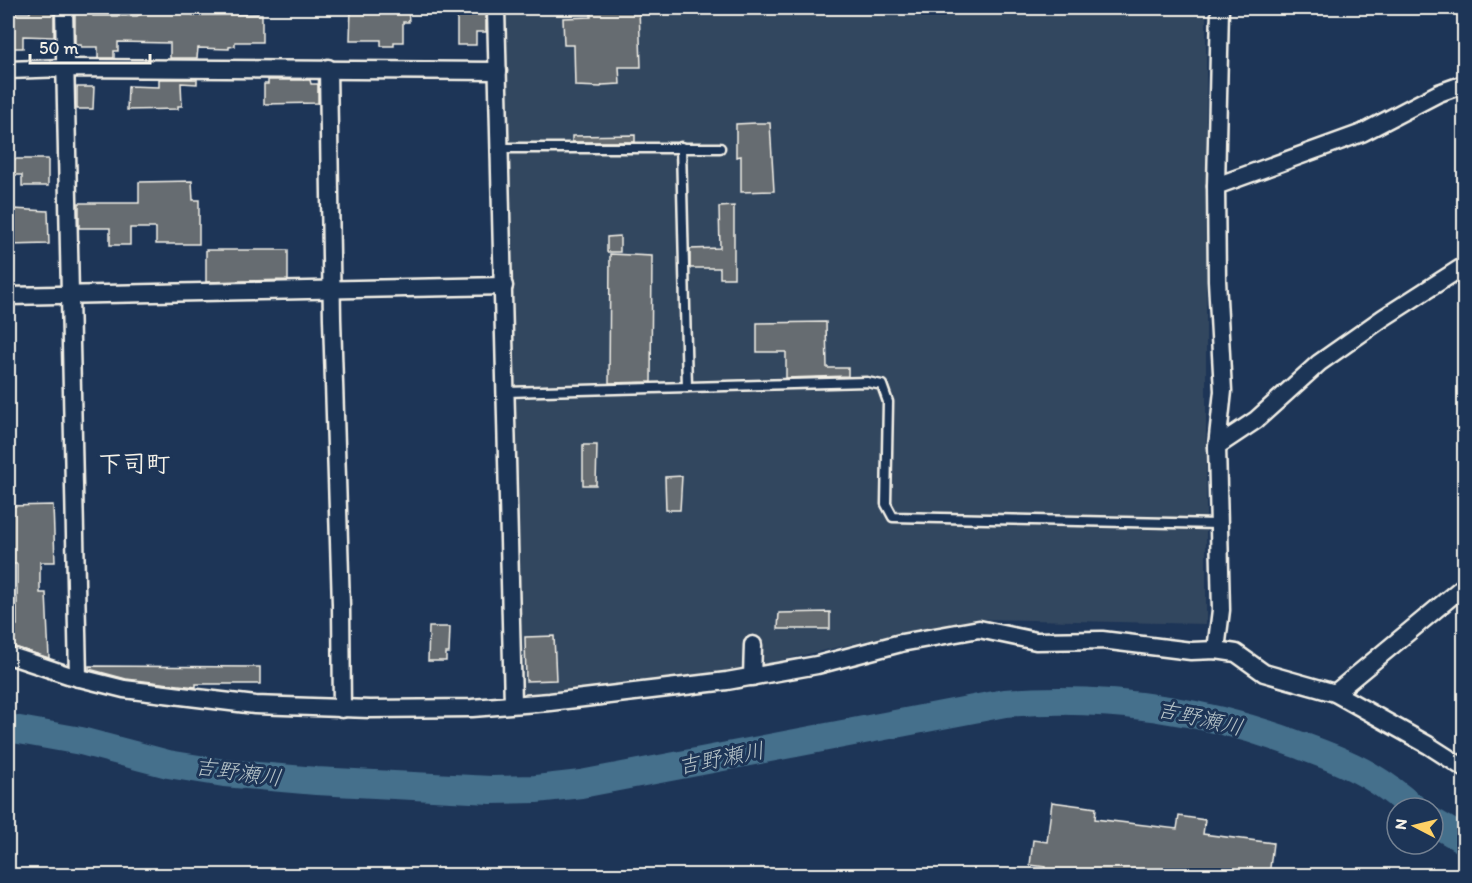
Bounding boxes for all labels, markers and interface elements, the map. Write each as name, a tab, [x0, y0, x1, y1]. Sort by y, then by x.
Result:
scale bar	[30, 27, 150, 65]
text: 50 m	[39, 37, 79, 59]
district label: 下司町	[98, 449, 170, 478]
water label: 吉野瀬川	[1154, 695, 1246, 741]
water label: 吉野瀬川	[675, 736, 767, 780]
water label: 吉野瀬川	[193, 753, 283, 791]
north arrow	[1385, 796, 1445, 856]
text: N	[1391, 818, 1411, 831]

